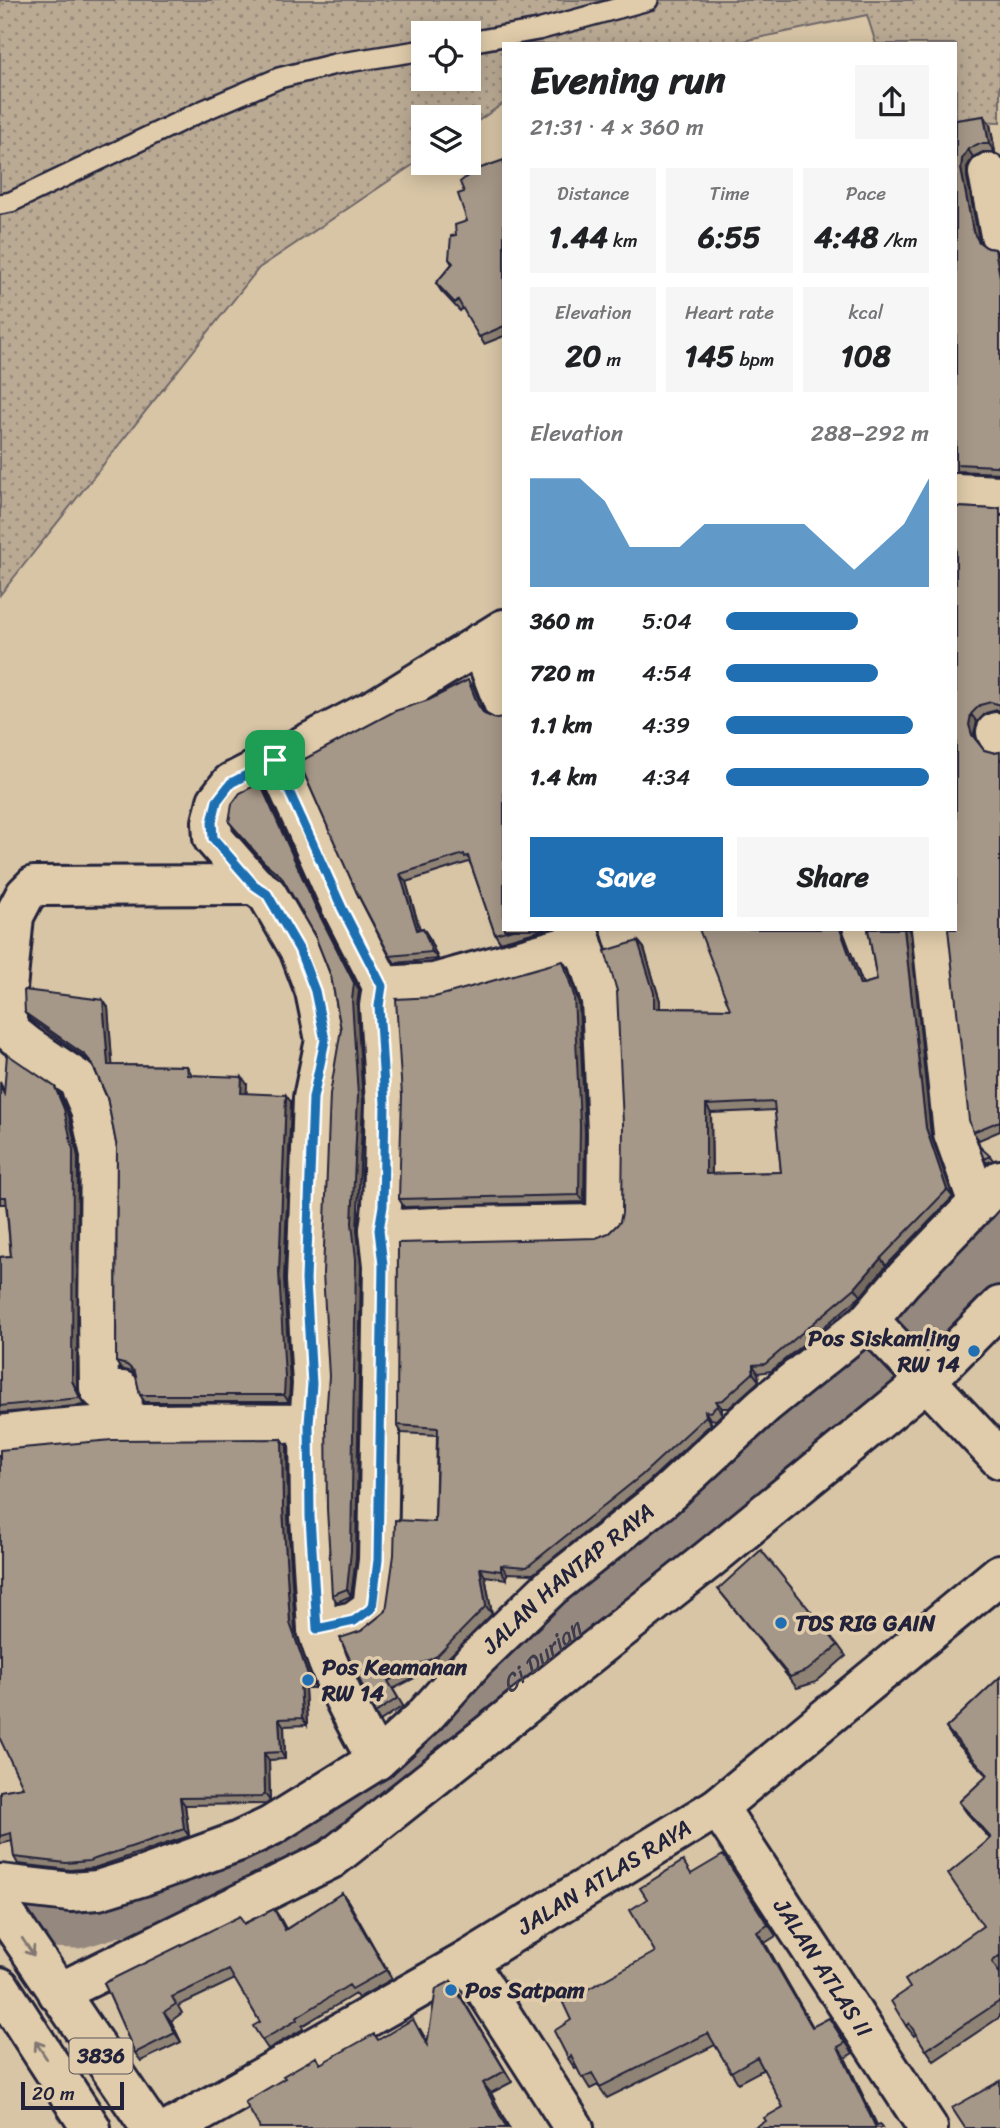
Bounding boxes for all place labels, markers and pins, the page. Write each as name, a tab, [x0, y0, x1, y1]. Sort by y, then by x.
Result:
pin	[245, 730, 305, 790]
place label: Pos Siskamling RW 14	[808, 1318, 961, 1385]
marker: Pos Siskamling RW 14	[966, 1343, 982, 1359]
place label: TDS RIG GAIN	[795, 1603, 937, 1644]
marker: TDS RIG GAIN	[773, 1615, 789, 1631]
place label: Pos Keamanan RW 14	[321, 1647, 468, 1714]
marker: Pos Keamanan RW 14	[300, 1672, 316, 1688]
place label: Pos Satpam	[465, 1970, 585, 2011]
marker: Pos Satpam	[443, 1982, 459, 1998]

